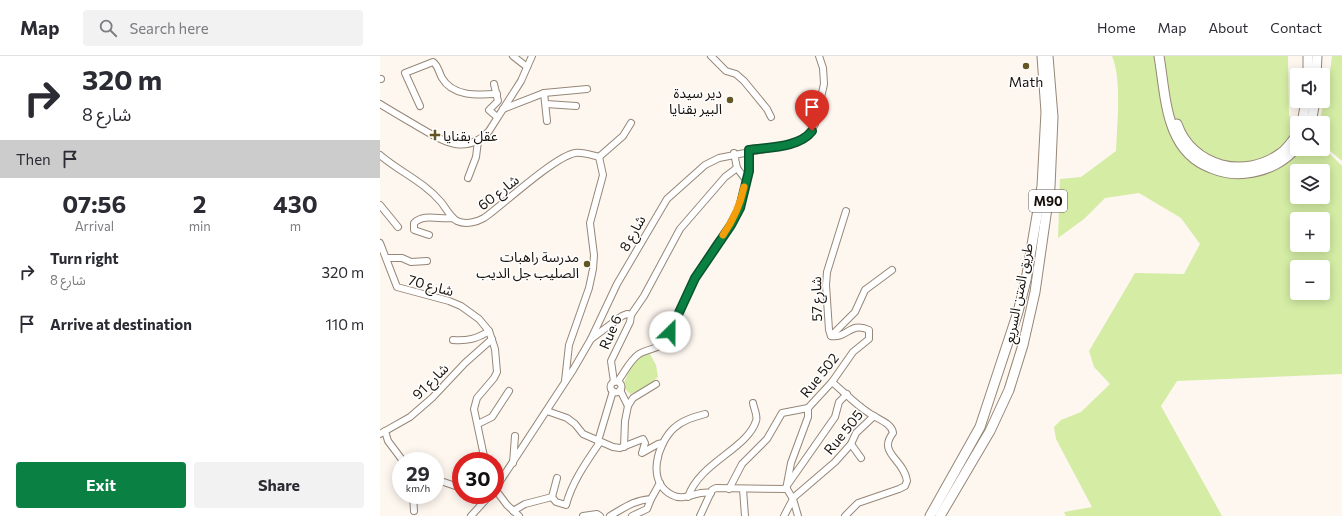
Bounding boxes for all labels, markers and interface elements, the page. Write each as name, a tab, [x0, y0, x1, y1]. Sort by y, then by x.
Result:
search box	[83, 10, 363, 46]
text: Map	[20, 16, 59, 39]
icon: search	[97, 17, 119, 39]
text: Search here	[129, 19, 209, 37]
text: Home	[1097, 19, 1136, 36]
text: Map	[1158, 19, 1186, 36]
text: About	[1208, 19, 1248, 36]
text: Contact	[1270, 19, 1322, 36]
marker: Math	[1021, 61, 1031, 71]
text: 320 m	[82, 62, 162, 96]
map controls	[1290, 68, 1330, 300]
button: sound	[1290, 68, 1330, 108]
icon: right	[16, 72, 68, 124]
place label: Math	[1009, 73, 1043, 90]
place label: دير سيدة البير بقنايا	[669, 84, 722, 118]
pin	[795, 90, 829, 131]
marker: دير سيدة البير بقنايا	[725, 95, 735, 105]
icon: arrive	[801, 96, 823, 118]
text: شارع 8	[82, 103, 131, 125]
button: search	[1290, 116, 1330, 156]
place label: عقل بقنايا	[443, 127, 498, 145]
marker: عقل بقنايا	[430, 130, 440, 140]
icon: arrive	[59, 148, 81, 170]
text: Then	[16, 150, 51, 168]
button: layers	[1290, 164, 1330, 204]
street label: شارع 60	[474, 171, 524, 216]
text: 07:56	[62, 189, 126, 218]
text: 2	[193, 189, 207, 218]
text: 430	[273, 189, 318, 218]
road number: M90	[1029, 190, 1067, 212]
street label: شارع 8	[615, 212, 651, 255]
button: +	[1290, 212, 1330, 252]
text: Arrival	[75, 218, 114, 234]
text: min	[189, 218, 211, 234]
text: m	[290, 218, 301, 234]
street label: طريق المتن السريع	[1000, 242, 1039, 345]
place label: مدرسة راهبات الصليب جل الديب	[476, 248, 579, 282]
text: Turn right	[50, 249, 119, 267]
marker: مدرسة راهبات الصليب جل الديب	[582, 259, 592, 269]
button: −	[1290, 260, 1330, 300]
icon: right	[16, 261, 38, 283]
text: 320 m	[321, 263, 364, 281]
street label: شارع 70	[406, 271, 456, 302]
text: شارع 8	[50, 272, 86, 288]
street label: شارع 57	[807, 276, 828, 322]
position arrow	[649, 311, 691, 353]
street label: Rue 6	[595, 312, 625, 352]
icon: arrive	[16, 313, 38, 335]
text: Arrive at destination	[50, 315, 192, 333]
text: 110 m	[325, 315, 364, 333]
street label: Rue 502	[796, 349, 842, 401]
street label: شارع 91	[408, 359, 454, 405]
street label: Rue 505	[820, 406, 866, 458]
speed limit sign: 30	[452, 452, 504, 504]
text: 29	[406, 461, 430, 485]
button: Exit	[16, 462, 186, 508]
button: Share	[194, 462, 364, 508]
text: km/h	[406, 482, 430, 494]

